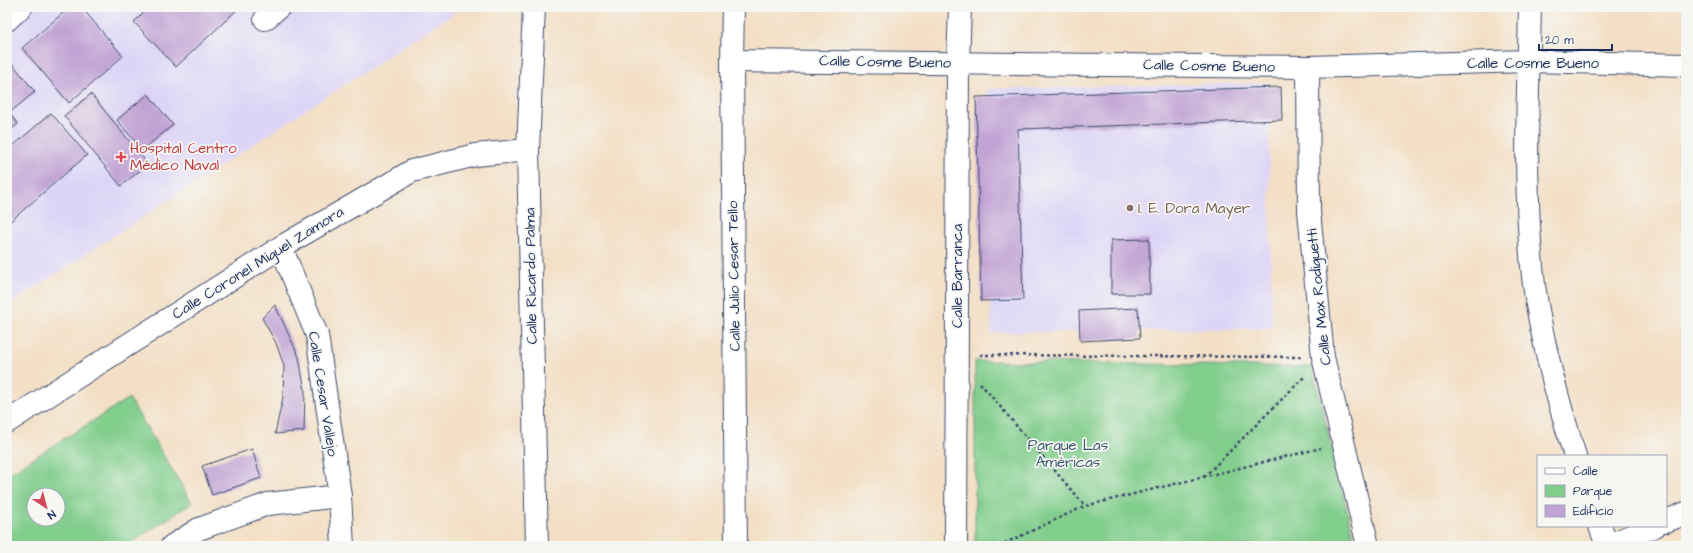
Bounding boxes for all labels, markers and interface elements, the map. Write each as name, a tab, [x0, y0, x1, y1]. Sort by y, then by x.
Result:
scale bar	[1539, 26, 1612, 52]
text: 20 m	[1545, 32, 1574, 49]
street label: Calle Cosme Bueno	[819, 50, 952, 74]
street label: Calle Cosme Bueno	[1467, 53, 1599, 74]
street label: Calle Cosme Bueno	[1143, 54, 1276, 78]
place label: Hospital Centro Médico Naval	[130, 138, 237, 176]
marker: Hospital Centro Médico Naval	[115, 151, 127, 163]
place label: I. E. Dora Mayer	[1138, 198, 1250, 220]
street label: Calle Julio Cesar Tello	[722, 200, 746, 351]
street label: Calle Coronel Miguel Zamora	[168, 201, 349, 325]
marker: I. E. Dora Mayer	[1125, 203, 1135, 213]
street label: Calle Ricardo Palma	[519, 207, 543, 344]
street label: Calle Barranca	[947, 224, 968, 328]
street label: Calle Max Rodiguetti	[1301, 227, 1338, 366]
street label: Calle Cesar Vallejo	[303, 330, 343, 459]
park label: Parque Las Américas	[1028, 435, 1109, 473]
legend	[1537, 455, 1667, 527]
text: Calle	[1573, 463, 1598, 480]
text: Parque	[1573, 483, 1613, 500]
north arrow	[26, 487, 66, 527]
text: Edificio	[1573, 503, 1613, 520]
text: N	[44, 507, 59, 523]

